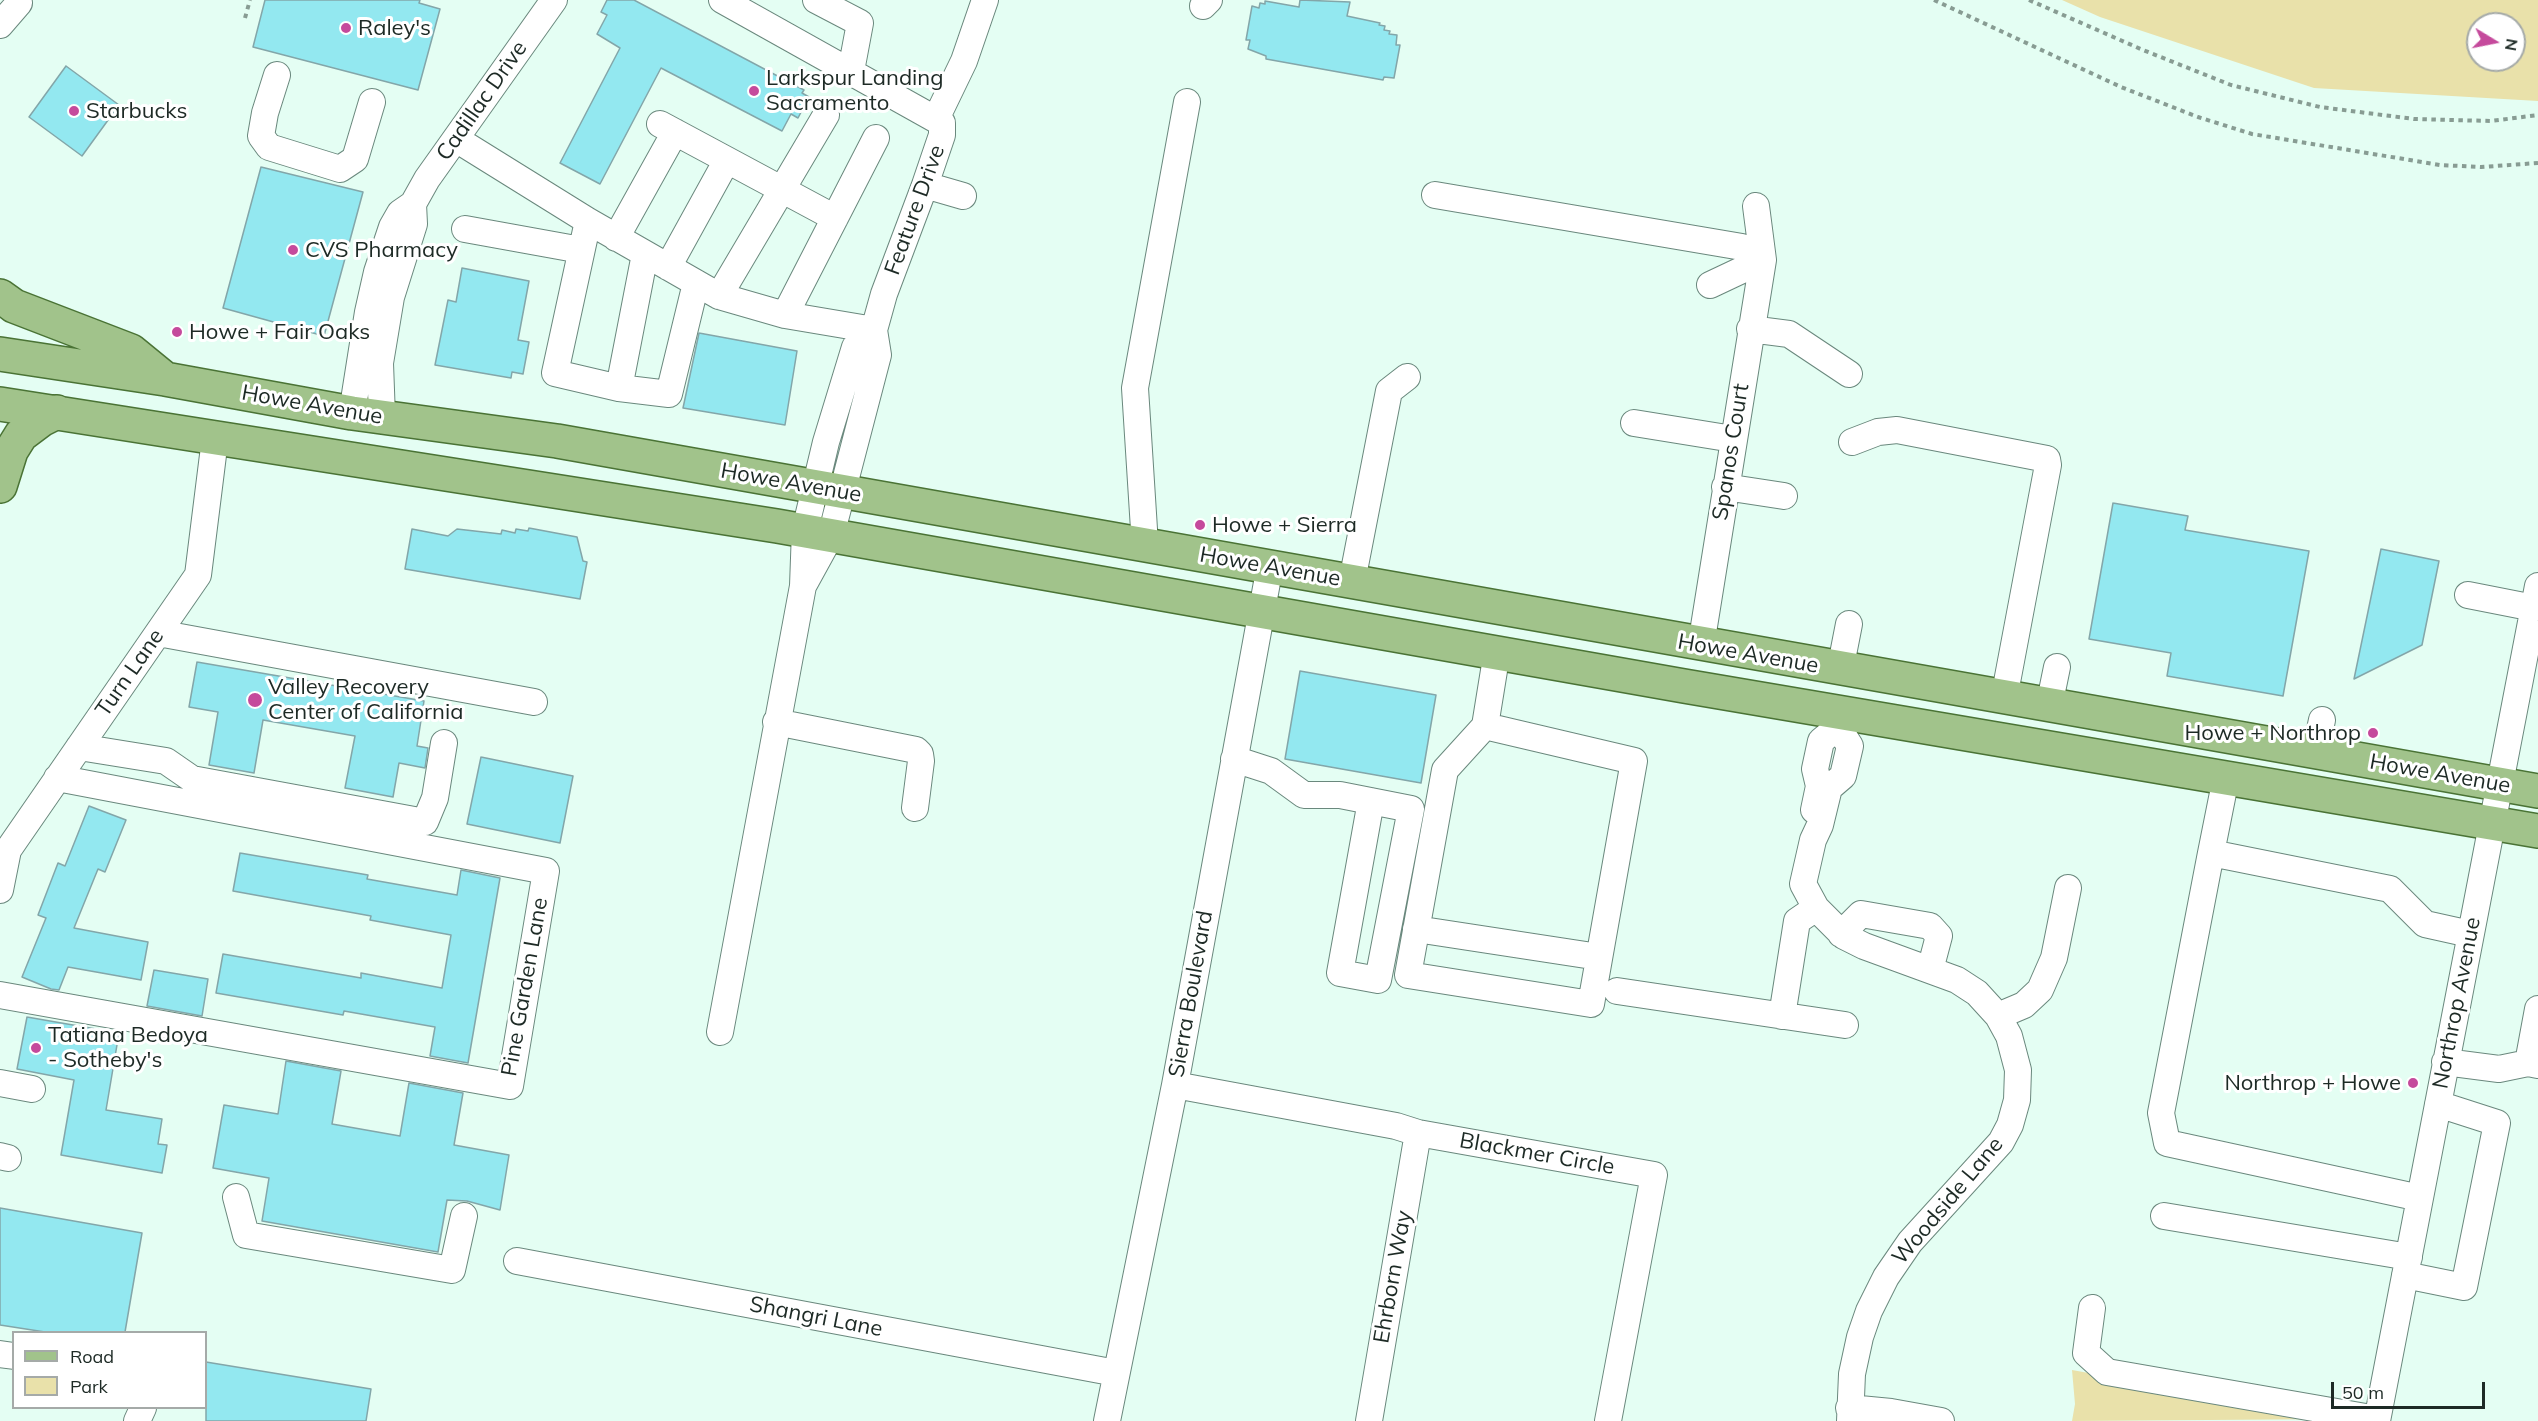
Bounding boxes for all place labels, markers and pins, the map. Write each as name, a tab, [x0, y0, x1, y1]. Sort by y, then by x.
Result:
place label: Raley's	[358, 15, 431, 41]
marker: Raley's	[339, 21, 353, 35]
place label: Larkspur Landing Sacramento	[766, 65, 944, 116]
marker: Larkspur Landing Sacramento	[747, 84, 761, 98]
place label: Starbucks	[86, 98, 187, 124]
marker: Starbucks	[67, 104, 81, 118]
place label: CVS Pharmacy	[305, 237, 458, 263]
marker: CVS Pharmacy	[286, 243, 300, 257]
place label: Howe + Fair Oaks	[189, 319, 370, 345]
marker: Howe + Fair Oaks	[170, 325, 184, 339]
place label: Howe + Sierra	[1212, 512, 1357, 538]
marker: Howe + Sierra	[1193, 518, 1207, 532]
place label: Valley Recovery Center of California	[268, 674, 463, 726]
marker: Valley Recovery Center of California	[246, 691, 264, 709]
place label: Howe + Northrop	[2184, 720, 2361, 746]
marker: Howe + Northrop	[2366, 726, 2380, 740]
place label: Tatiana Bedoya - Sotheby's	[48, 1022, 208, 1074]
marker: Tatiana Bedoya - Sotheby's	[29, 1041, 43, 1055]
place label: Northrop + Howe	[2224, 1070, 2401, 1096]
marker: Northrop + Howe	[2406, 1076, 2420, 1090]

